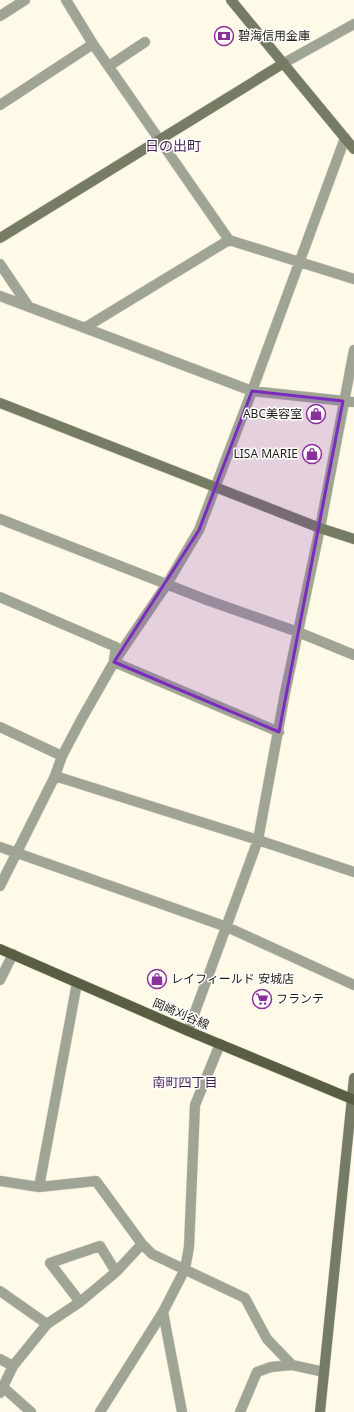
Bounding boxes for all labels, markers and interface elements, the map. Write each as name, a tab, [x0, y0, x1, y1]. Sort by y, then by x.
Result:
bank icon: 碧海信用金庫	[213, 25, 235, 47]
place label: 碧海信用金庫	[238, 27, 310, 44]
district label: 日の出町	[145, 136, 201, 155]
shop icon: ABC美容室	[305, 403, 327, 425]
place label: ABC美容室	[243, 405, 302, 422]
shop icon: LISA MARIE	[301, 443, 323, 465]
place label: LISA MARIE	[234, 445, 298, 462]
shop icon: レイフィールド 安城店	[146, 968, 168, 990]
place label: レイフィールド 安城店	[171, 970, 294, 987]
supermarket icon: フランテ	[251, 988, 273, 1010]
place label: フランテ	[276, 990, 324, 1007]
street label: 岡崎刈谷線	[150, 994, 212, 1033]
district label: 南町四丁目	[152, 1073, 218, 1091]

